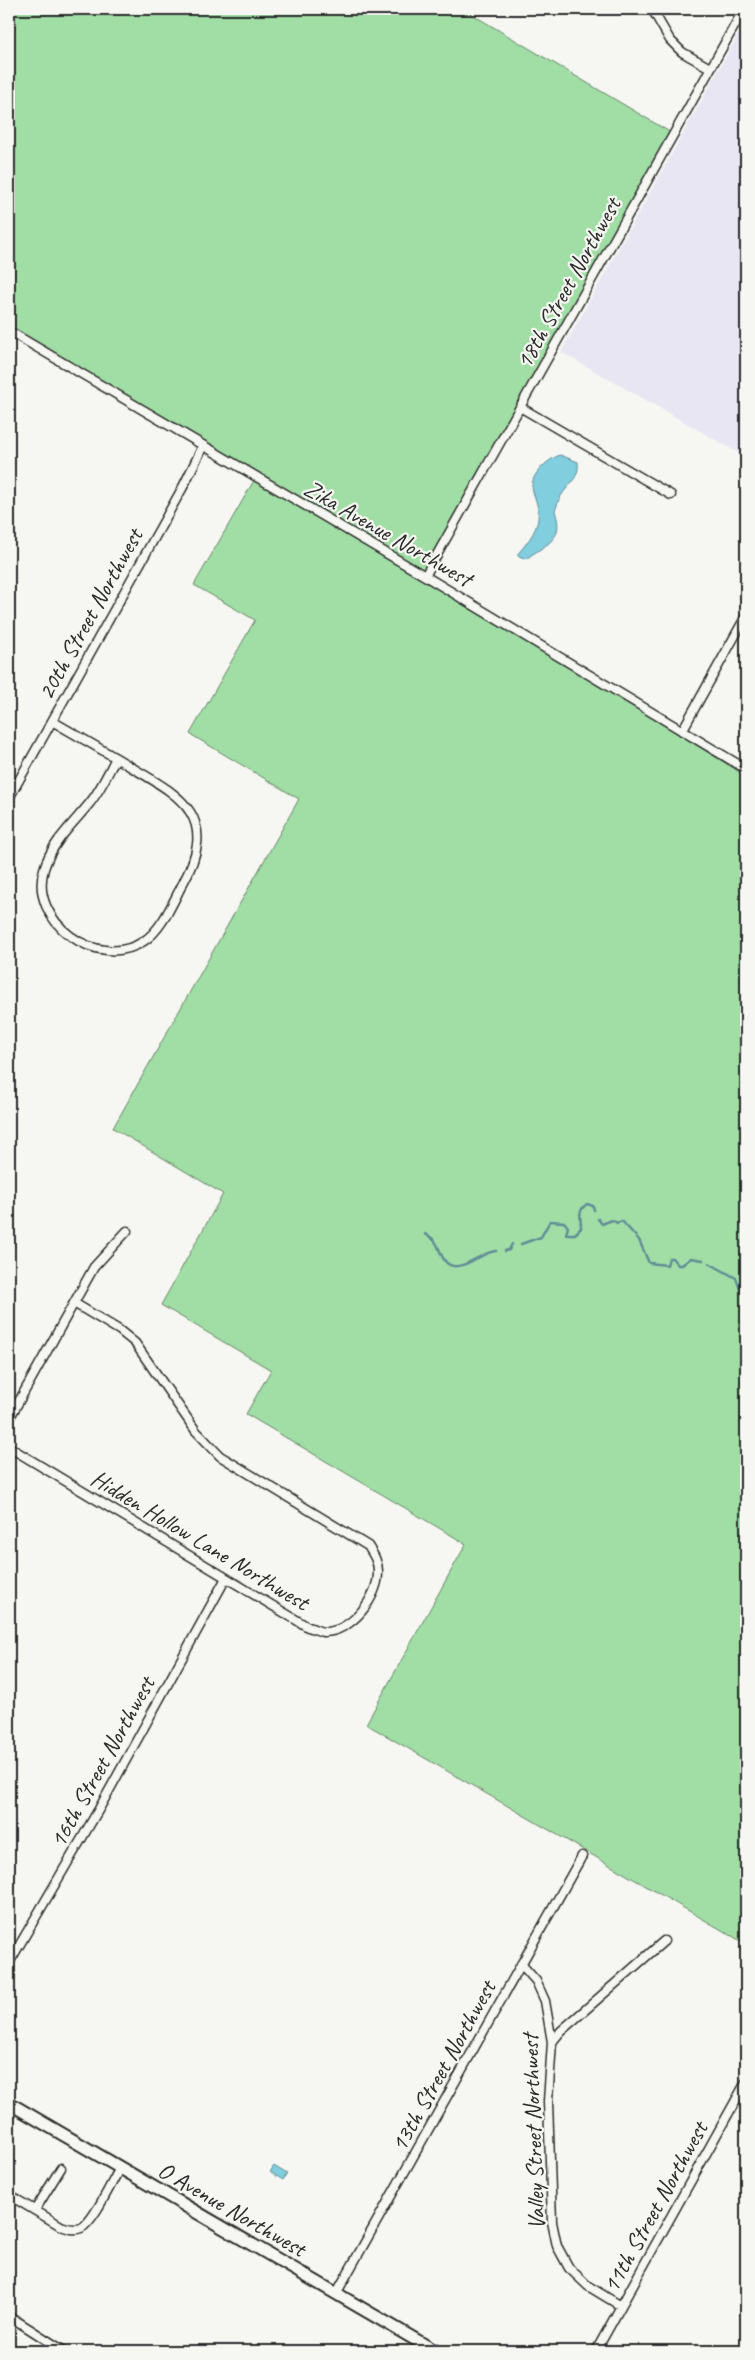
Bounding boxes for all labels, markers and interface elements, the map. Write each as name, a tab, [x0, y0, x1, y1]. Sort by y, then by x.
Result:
street label: 18th Street Northwest	[509, 191, 628, 374]
street label: Zika Avenue Northwest	[299, 473, 480, 595]
street label: 20th Street Northwest	[31, 522, 150, 705]
street label: Hidden Hollow Lane Northwest	[86, 1463, 316, 1618]
street label: 16th Street Northwest	[43, 1670, 162, 1853]
street label: 13th Street Northwest	[384, 1974, 503, 2157]
street label: Valley Street Northwest	[514, 2031, 551, 2230]
street label: 11th Street Northwest	[596, 2115, 715, 2298]
street label: O Avenue Northwest	[153, 2155, 313, 2264]

